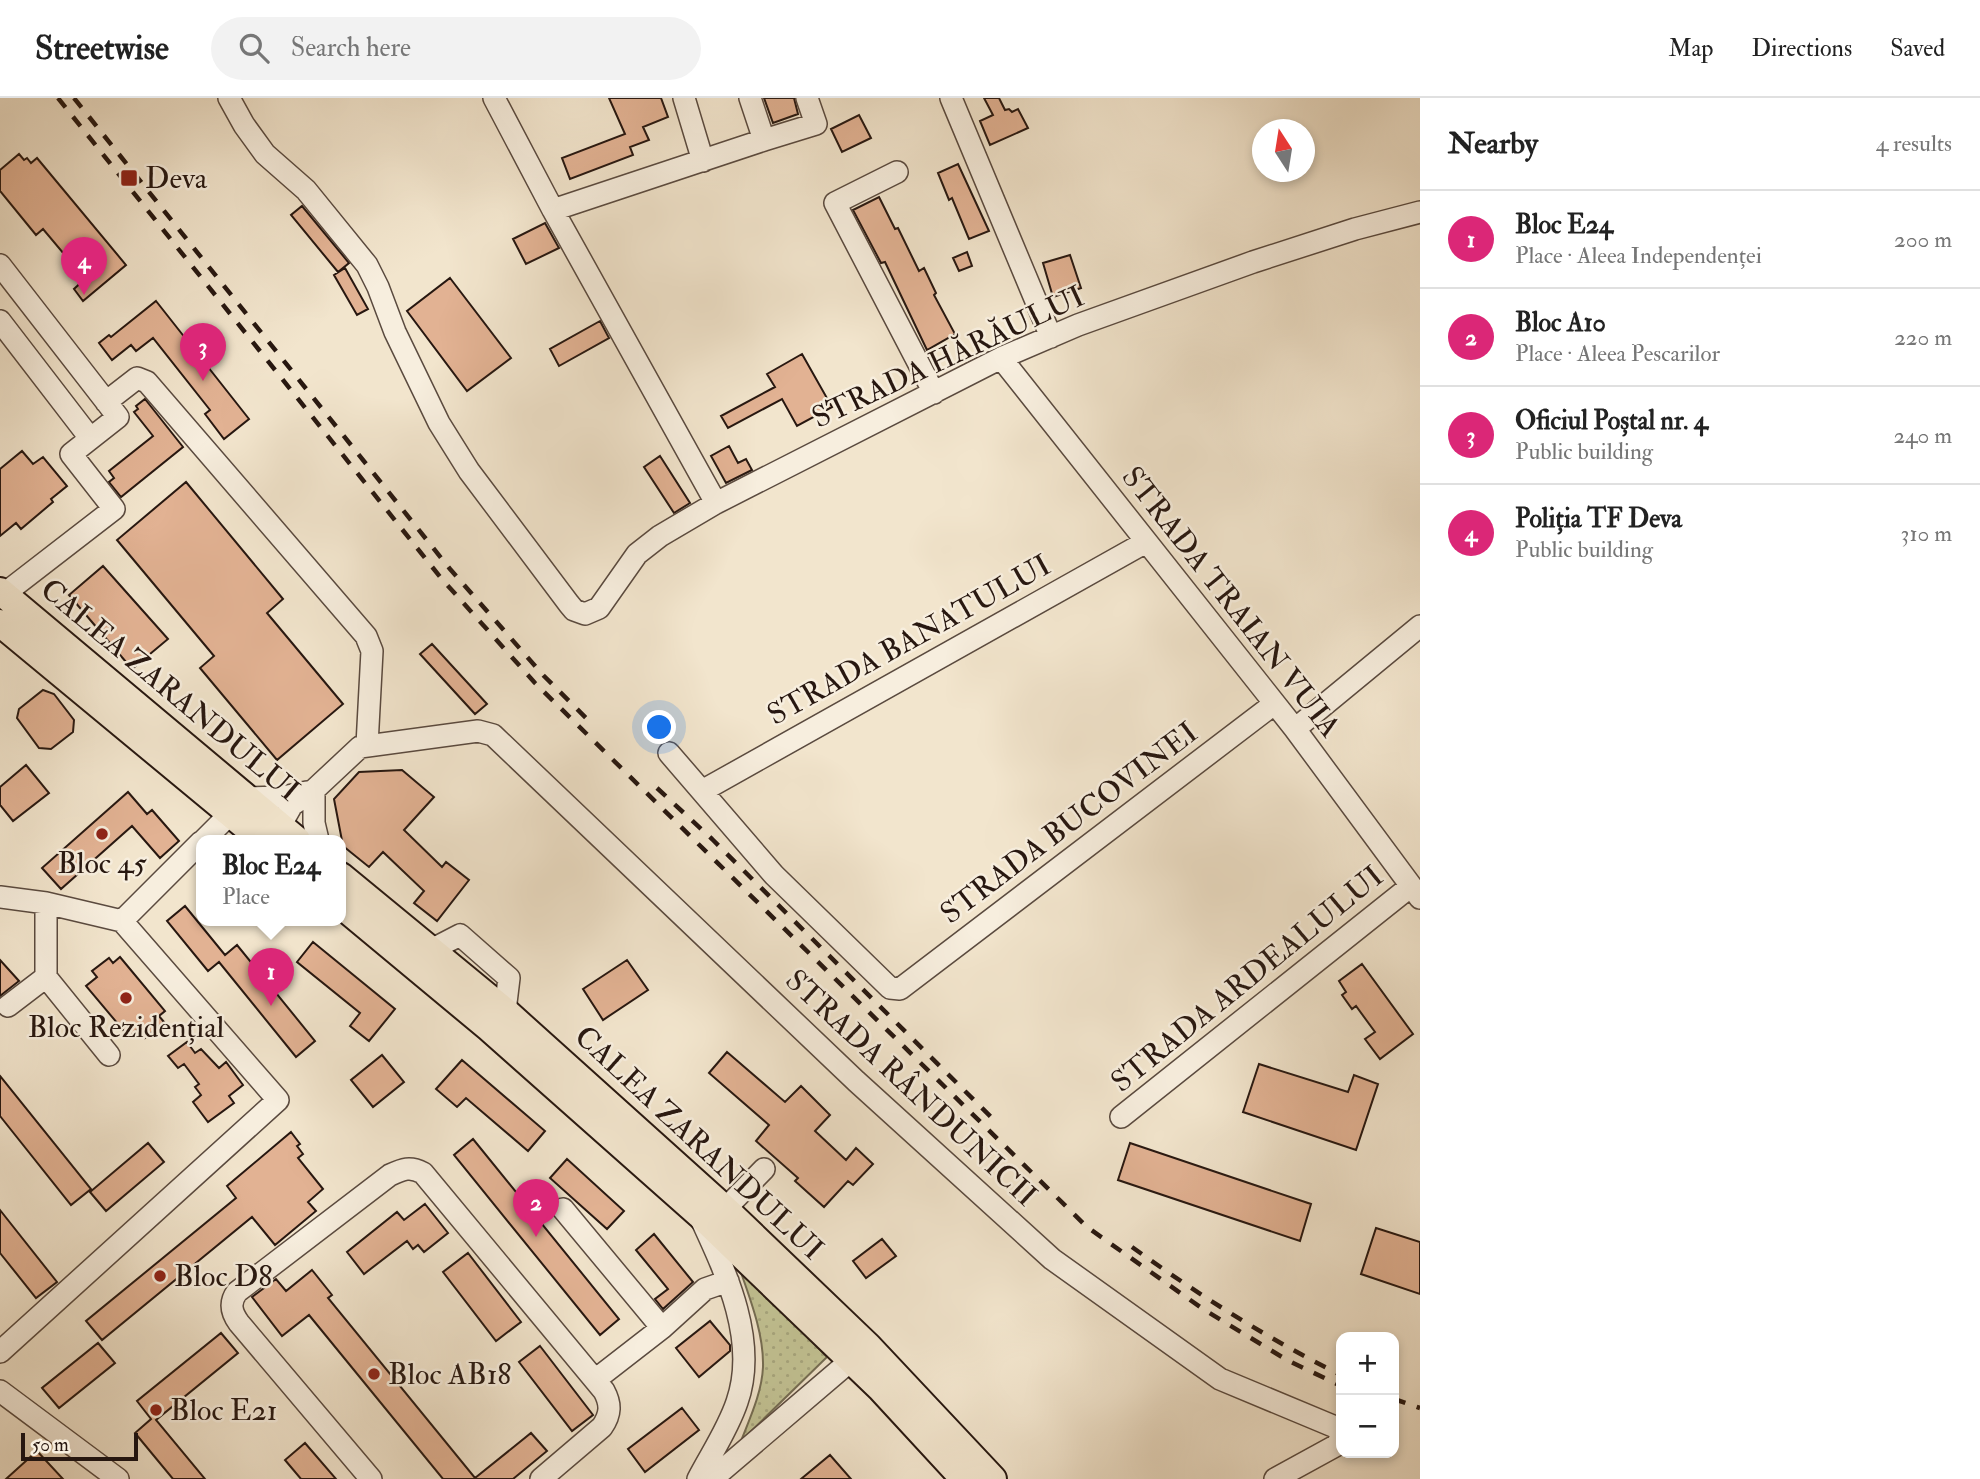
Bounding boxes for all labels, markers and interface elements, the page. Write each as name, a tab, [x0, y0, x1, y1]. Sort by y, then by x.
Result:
search box	[211, 17, 701, 80]
text: Streetwise	[35, 28, 169, 69]
icon: search	[235, 29, 273, 67]
text: Search here	[291, 32, 411, 64]
text: Map	[1668, 33, 1713, 64]
text: Directions	[1751, 33, 1852, 64]
text: Saved	[1890, 33, 1945, 64]
north arrow	[1252, 119, 1315, 182]
text: Nearby	[1448, 125, 1538, 162]
text: 4 results	[1876, 129, 1952, 158]
place label: Deva	[145, 160, 208, 197]
marker: Deva	[119, 168, 139, 188]
text: Bloc E24	[1515, 209, 1613, 241]
text: 1	[1467, 225, 1475, 254]
text: 200 m	[1894, 225, 1952, 254]
pin: 4	[61, 237, 107, 295]
text: Place · Aleea Independenței	[1515, 241, 1762, 270]
street label: STRADA HĂRĂULUI	[806, 278, 1090, 436]
text: Bloc A10	[1515, 307, 1606, 339]
pin: 3	[180, 323, 226, 381]
text: 2	[1465, 323, 1477, 352]
text: 220 m	[1894, 323, 1952, 352]
text: Place · Aleea Pescarilor	[1515, 339, 1720, 368]
text: Oficiul Poștal nr. 4	[1515, 405, 1708, 437]
text: 3	[1467, 421, 1475, 450]
text: 240 m	[1893, 421, 1952, 450]
text: Public building	[1515, 437, 1653, 466]
street label: STRADA TRAIAN VUIA	[1114, 459, 1348, 745]
text: Poliția TF Deva	[1515, 503, 1682, 535]
text: 4	[1465, 519, 1477, 548]
text: 310 m	[1901, 519, 1952, 548]
text: Public building	[1515, 535, 1653, 564]
street label: STRADA BANATULUI	[761, 547, 1057, 733]
street label: CALEA ZARANDULUI	[33, 571, 307, 809]
your location	[642, 710, 676, 744]
street label: STRADA BUCOVINEI	[933, 714, 1205, 932]
marker: Bloc 45	[94, 826, 110, 842]
popup	[196, 835, 346, 926]
place label: Bloc 45	[57, 845, 147, 882]
text: Bloc E24	[222, 850, 320, 882]
street label: STRADA ARDEALULUI	[1104, 858, 1390, 1100]
text: Place	[222, 882, 270, 911]
pin: 1	[248, 948, 294, 1006]
street label: STRADA RÂNDUNICII	[777, 962, 1045, 1214]
marker: Bloc Rezidențial	[118, 990, 134, 1006]
place label: Bloc Rezidențial	[28, 1009, 225, 1046]
street label: CALEA ZARANDULUI	[567, 1018, 831, 1268]
pin: 2	[513, 1179, 559, 1237]
place label: Bloc D8	[174, 1258, 272, 1295]
marker: Bloc D8	[152, 1268, 168, 1284]
map controls	[1336, 1332, 1399, 1458]
button: +	[1336, 1332, 1399, 1395]
place label: Bloc AB18	[388, 1356, 511, 1393]
marker: Bloc AB18	[366, 1366, 382, 1382]
place label: Bloc E21	[170, 1392, 277, 1429]
button: −	[1336, 1395, 1399, 1458]
marker: Bloc E21	[148, 1402, 164, 1418]
scale bar	[21, 1430, 138, 1462]
text: 50 m	[32, 1433, 69, 1457]

